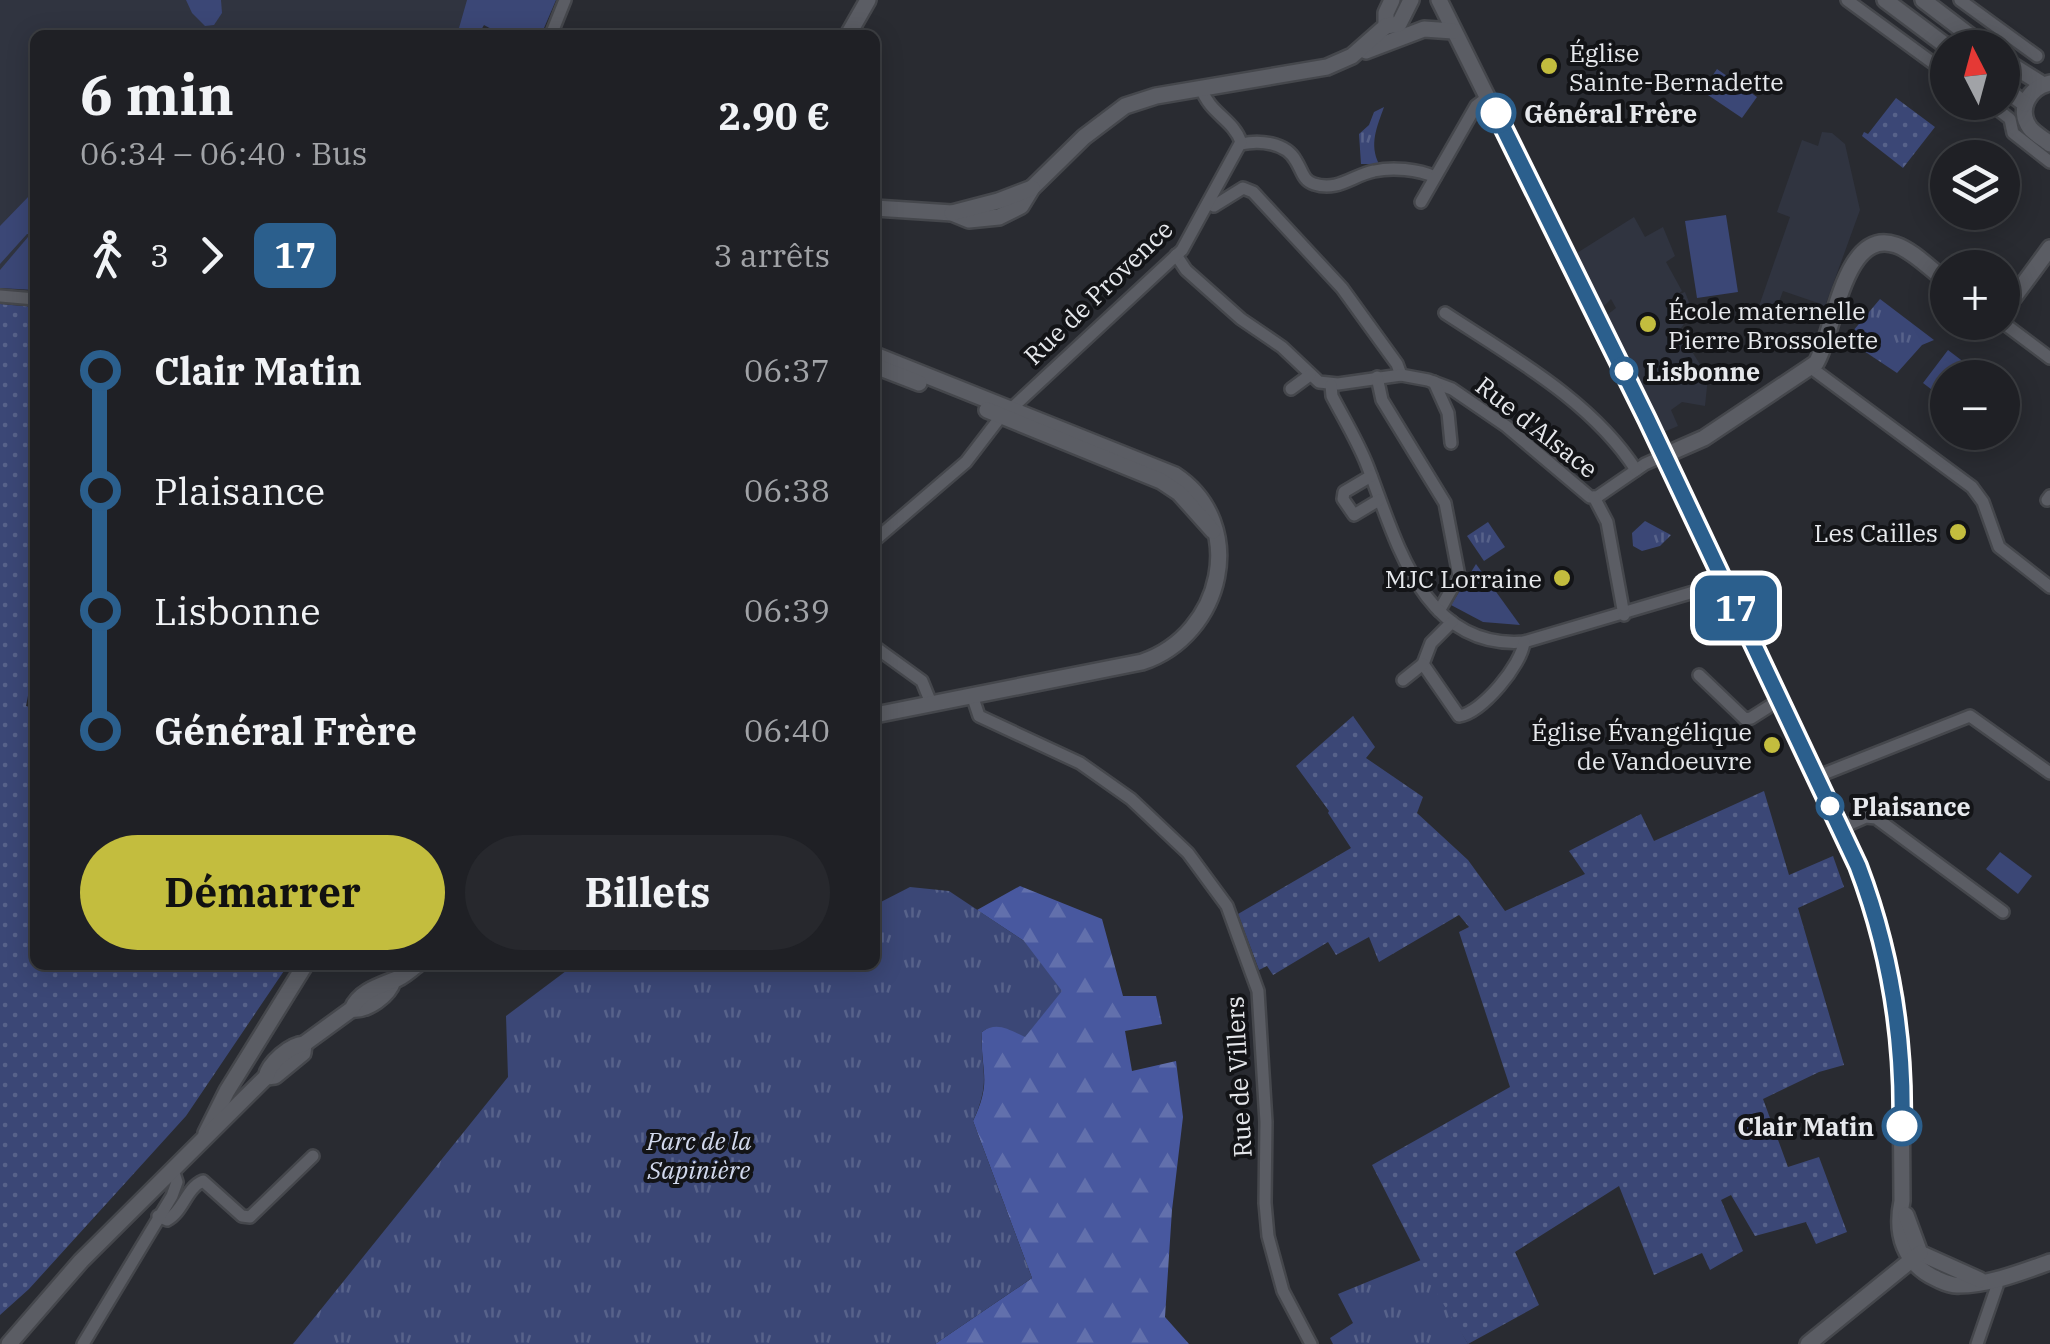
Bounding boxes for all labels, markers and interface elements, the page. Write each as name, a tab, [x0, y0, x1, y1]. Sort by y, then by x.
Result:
north arrow	[1930, 30, 2020, 120]
map controls	[1930, 30, 2020, 450]
place label: Église Sainte-Bernadette	[1569, 36, 1784, 98]
marker: Église Sainte-Bernadette	[1538, 55, 1560, 77]
text: 6 min	[80, 59, 234, 130]
text: 2.90 €	[718, 91, 830, 140]
marker: Général Frère	[1477, 94, 1515, 132]
place label: Général Frère	[1524, 97, 1697, 130]
text: 06:34 – 06:40 · Bus	[80, 132, 367, 174]
button: layers	[1930, 140, 2020, 230]
street label: Rue de Provence	[1017, 213, 1179, 371]
icon: walk	[80, 228, 135, 283]
icon: forward	[184, 228, 239, 283]
text: 17	[274, 232, 316, 278]
text: 3	[150, 234, 169, 276]
text: 3 arrêts	[713, 234, 830, 276]
button: +	[1930, 250, 2020, 340]
place label: École maternelle Pierre Brossolette	[1668, 294, 1878, 356]
marker: École maternelle Pierre Brossolette	[1637, 313, 1659, 335]
text: Clair Matin	[154, 346, 362, 395]
text: 06:37	[744, 349, 830, 391]
place label: Lisbonne	[1646, 355, 1760, 388]
marker: Lisbonne	[1611, 358, 1637, 384]
button: −	[1930, 360, 2020, 450]
street label: Rue d'Alsace	[1469, 369, 1605, 485]
text: Plaisance	[154, 466, 325, 515]
text: 06:38	[744, 469, 830, 511]
place label: Les Cailles	[1814, 516, 1938, 549]
marker: Les Cailles	[1947, 521, 1969, 543]
place label: MJC Lorraine	[1385, 562, 1542, 595]
marker: MJC Lorraine	[1551, 567, 1573, 589]
line badge: 17	[1691, 576, 1781, 640]
text: 17	[1715, 585, 1757, 631]
text: Lisbonne	[154, 586, 321, 635]
text: 06:39	[744, 589, 830, 631]
text: Général Frère	[154, 706, 417, 755]
text: 06:40	[744, 709, 830, 751]
place label: Église Évangélique de Vandoeuvre	[1531, 715, 1752, 777]
marker: Église Évangélique de Vandoeuvre	[1761, 734, 1783, 756]
place label: Plaisance	[1852, 790, 1971, 823]
marker: Plaisance	[1817, 793, 1843, 819]
button: Démarrer	[80, 835, 445, 950]
button: Billets	[465, 835, 830, 950]
street label: Rue de Villers	[1217, 996, 1259, 1158]
marker: Clair Matin	[1883, 1107, 1921, 1145]
place label: Clair Matin	[1737, 1110, 1874, 1143]
park label: Parc de la Sapinière	[645, 1124, 752, 1186]

